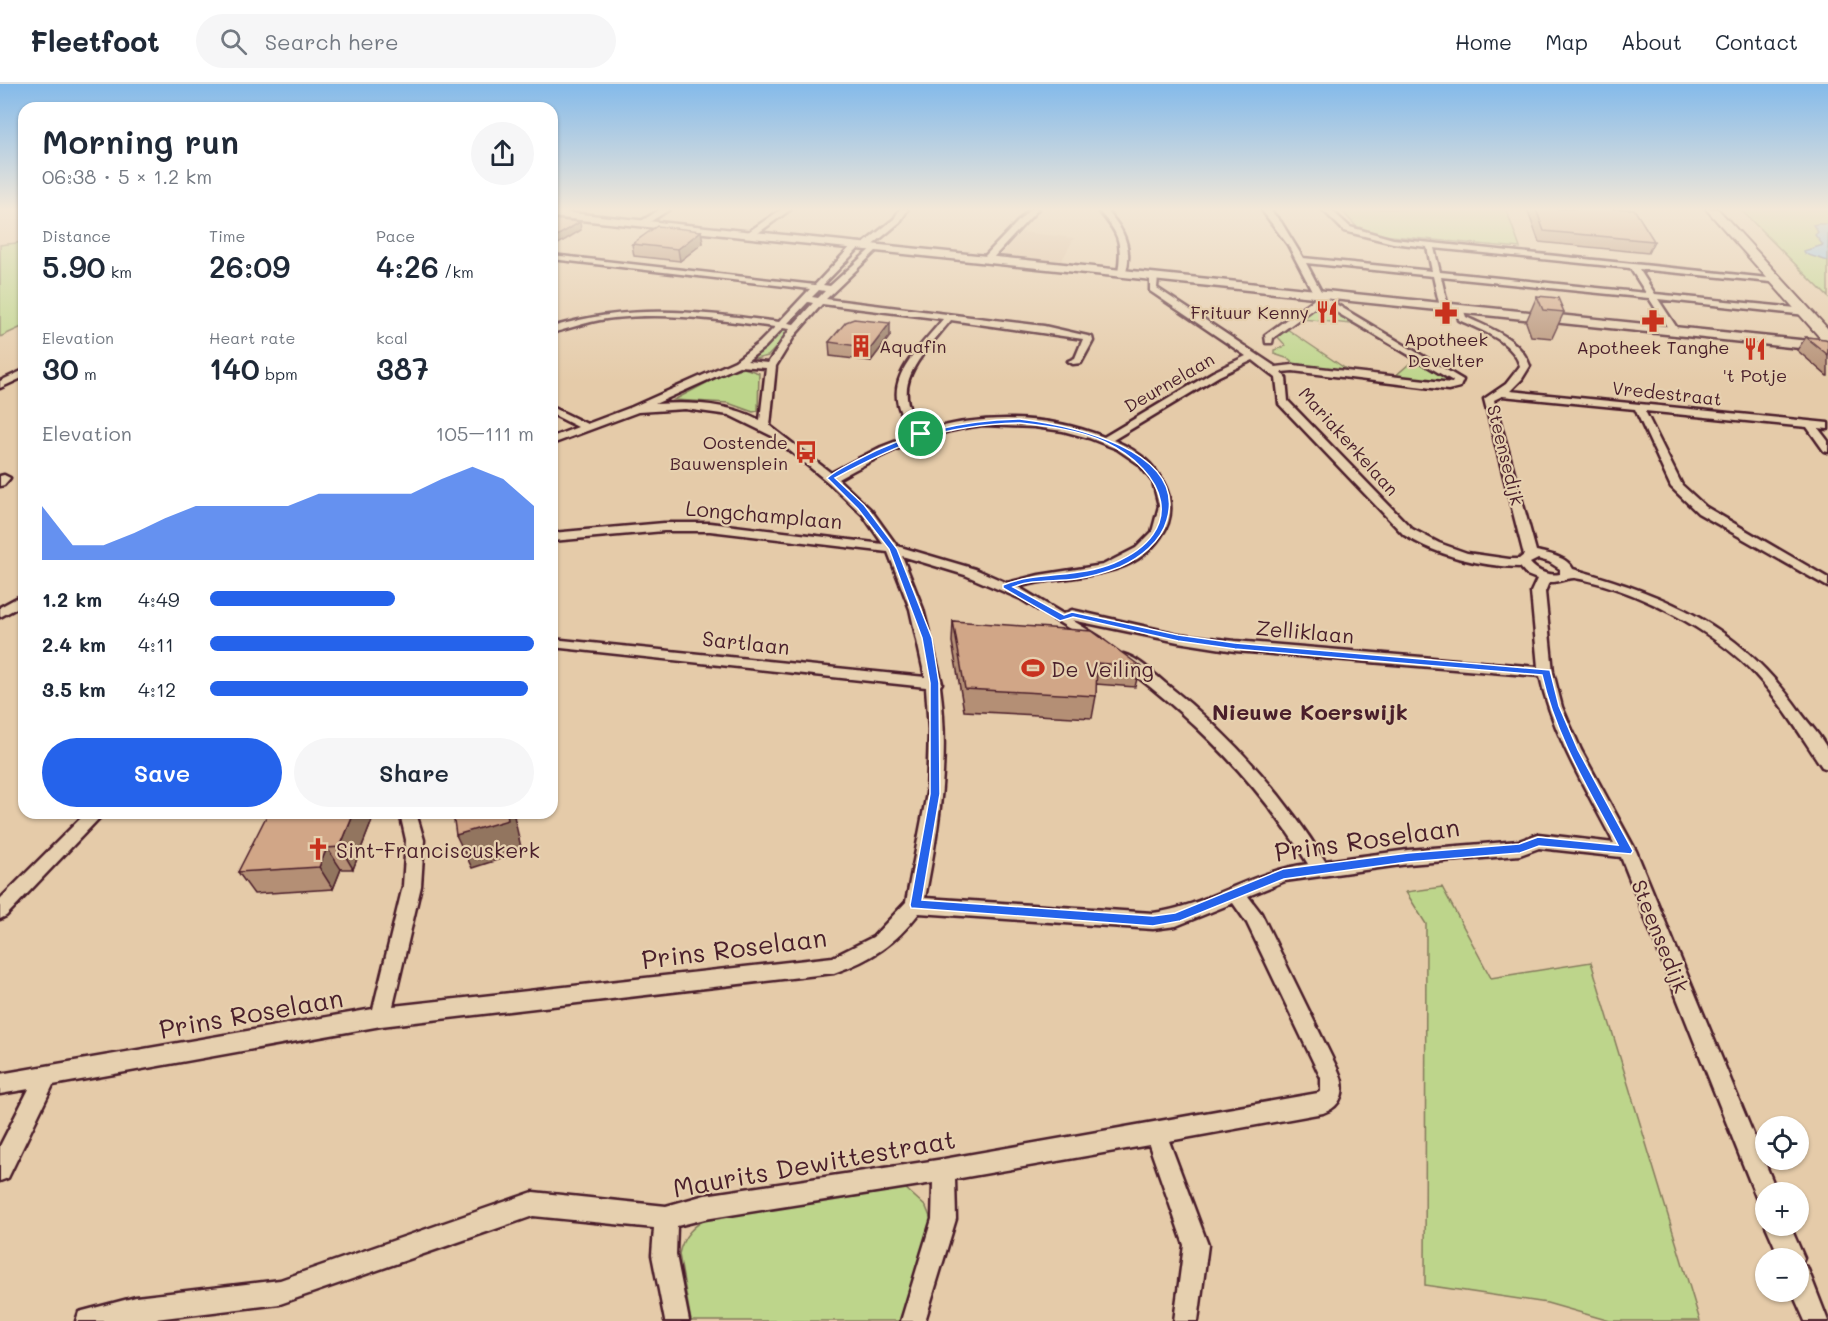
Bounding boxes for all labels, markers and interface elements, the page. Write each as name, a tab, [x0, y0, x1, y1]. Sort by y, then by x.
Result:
search box	[196, 14, 616, 68]
text: Fleetfoot	[30, 23, 160, 59]
icon: search	[217, 25, 250, 58]
text: Search here	[265, 27, 399, 56]
text: Home	[1455, 28, 1512, 55]
text: Map	[1545, 28, 1588, 55]
text: About	[1621, 28, 1682, 55]
text: Contact	[1715, 28, 1798, 55]
text: Morning run	[42, 119, 239, 162]
button: share	[471, 122, 534, 185]
text: 06:38 · 5 × 1.2 km	[42, 163, 212, 189]
text: Distance	[42, 225, 111, 246]
text: Time	[209, 225, 245, 246]
text: Pace	[376, 225, 415, 246]
text: 5.90	[42, 246, 106, 286]
text: 26:09	[209, 246, 290, 286]
text: 4:26	[376, 246, 439, 286]
text: km	[106, 261, 132, 282]
text: /km	[439, 261, 474, 282]
restaurant icon: Frituur Kenny	[1314, 299, 1340, 325]
place label: Frituur Kenny	[1191, 300, 1309, 324]
pharmacy icon: Apotheek Develter	[1433, 300, 1459, 326]
pharmacy icon: Apotheek Tanghe	[1640, 308, 1666, 334]
text: Elevation	[42, 327, 114, 348]
text: Heart rate	[209, 327, 295, 348]
text: kcal	[376, 327, 408, 348]
place label: Apotheek Develter	[1404, 327, 1488, 372]
building icon: Aquafin	[848, 333, 874, 359]
place label: Aquafin	[879, 334, 947, 358]
place label: Apotheek Tanghe	[1577, 335, 1729, 359]
restaurant icon: 't Potje	[1742, 336, 1768, 362]
street label: Deurnelaan	[1120, 347, 1218, 417]
text: 30	[42, 348, 79, 388]
text: 140	[209, 348, 260, 388]
text: 387	[376, 348, 429, 388]
text: m	[79, 363, 97, 384]
text: bpm	[260, 363, 298, 384]
place label: 't Potje	[1723, 363, 1787, 387]
street label: Vredestraat	[1611, 375, 1723, 411]
street label: Mariakerkelaan	[1294, 381, 1404, 501]
street label: Steensedijk	[1482, 402, 1530, 508]
pin	[895, 408, 946, 459]
icon: arrive	[904, 417, 937, 450]
text: Elevation	[42, 420, 132, 446]
text: 105–111 m	[436, 420, 534, 446]
place label: Oostende Bauwensplein	[670, 430, 788, 475]
bus stop icon: Oostende Bauwensplein	[793, 439, 819, 465]
street label: Longchamplaan	[684, 494, 844, 534]
text: 1.2 km	[42, 586, 102, 612]
text: 4:49	[138, 586, 180, 612]
street label: Zelliklaan	[1255, 613, 1355, 649]
street label: Sartlaan	[701, 624, 791, 660]
text: 2.4 km	[42, 631, 106, 657]
text: 4:11	[138, 631, 174, 657]
sports icon: De Veiling	[1020, 655, 1046, 681]
place label: De Veiling	[1051, 655, 1154, 682]
text: 3.5 km	[42, 676, 106, 702]
text: 4:12	[138, 676, 176, 702]
district label: Nieuwe Koerswijk	[1212, 697, 1408, 726]
button: Save	[42, 738, 282, 807]
button: Share	[294, 738, 534, 807]
street label: Prins Roselaan	[1272, 809, 1462, 869]
church icon: Sint-Franciscuskerk	[305, 836, 331, 862]
place label: Sint-Franciscuskerk	[336, 836, 540, 863]
street label: Steensedijk	[1626, 875, 1696, 997]
street label: Prins Roselaan	[639, 920, 829, 976]
street label: Prins Roselaan	[156, 980, 346, 1046]
map controls	[1755, 1116, 1809, 1302]
button: locate	[1755, 1116, 1809, 1170]
street label: Maurits Dewittestraat	[670, 1121, 958, 1205]
button: +	[1755, 1182, 1809, 1236]
button: −	[1755, 1248, 1809, 1302]

